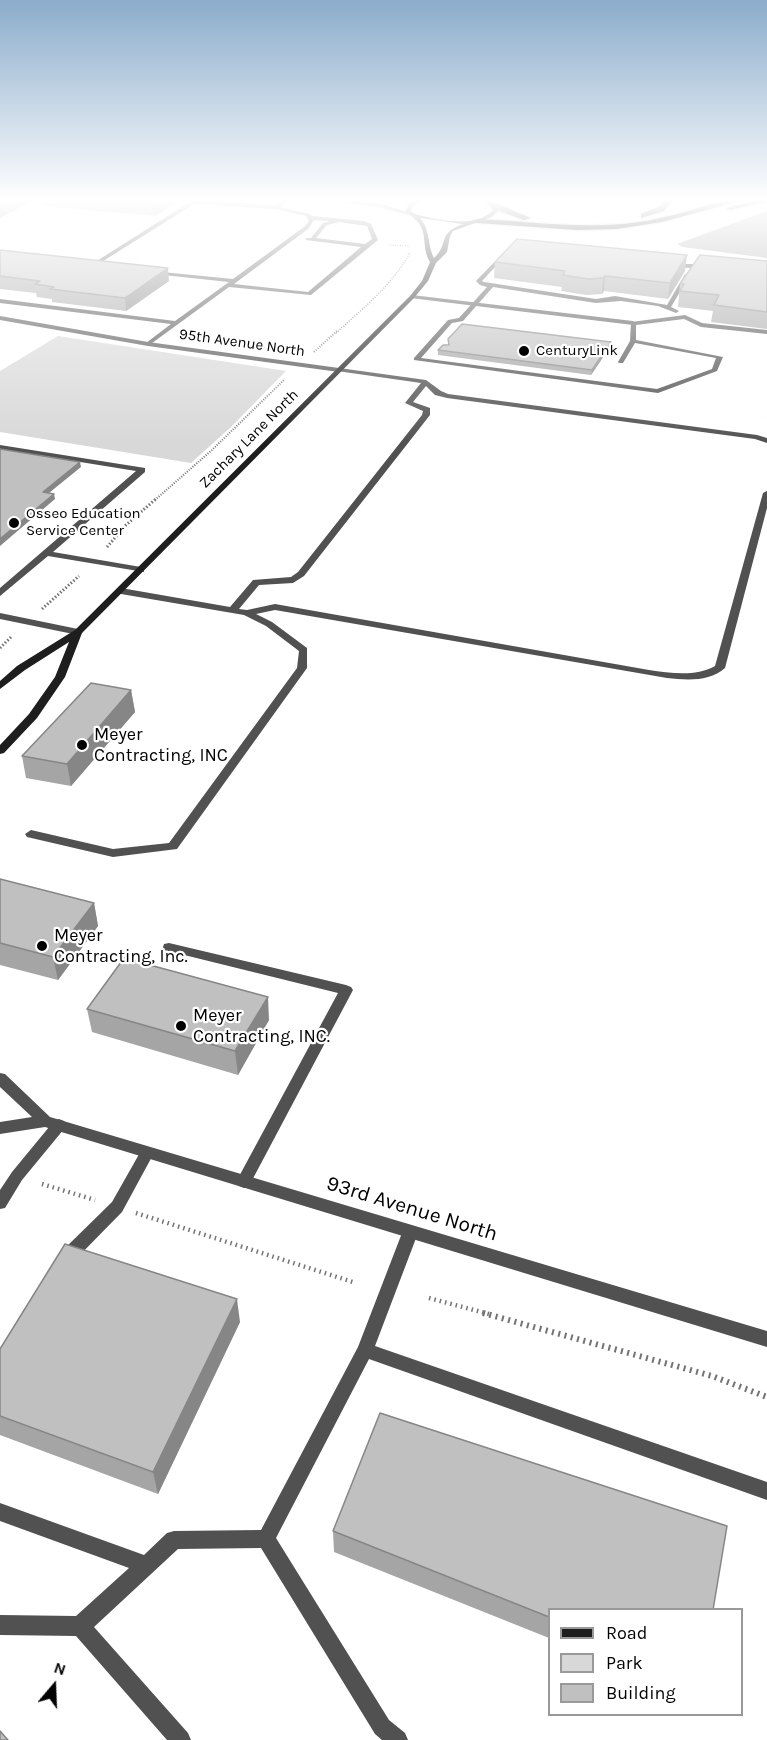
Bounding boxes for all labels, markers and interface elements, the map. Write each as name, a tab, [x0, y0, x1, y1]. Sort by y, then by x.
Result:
street label: 95th Avenue North	[178, 325, 306, 361]
place label: CenturyLink	[536, 342, 618, 360]
marker: CenturyLink	[517, 344, 531, 358]
street label: Zachary Lane North	[196, 386, 302, 492]
place label: Osseo Education Service Center	[26, 505, 141, 540]
marker: Osseo Education Service Center	[7, 516, 21, 530]
place label: Meyer Contracting, INC	[94, 724, 228, 766]
marker: Meyer Contracting, INC	[75, 738, 89, 752]
place label: Meyer Contracting, Inc.	[54, 925, 188, 968]
marker: Meyer Contracting, Inc.	[35, 939, 49, 953]
place label: Meyer Contracting, INC.	[193, 1005, 330, 1048]
marker: Meyer Contracting, INC.	[174, 1019, 188, 1033]
street label: 93rd Avenue North	[323, 1171, 501, 1247]
legend	[548, 1608, 743, 1716]
text: Road	[606, 1622, 647, 1644]
text: Park	[606, 1652, 643, 1674]
north arrow	[24, 1656, 84, 1716]
text: N	[51, 1658, 69, 1679]
text: Building	[606, 1682, 676, 1704]

